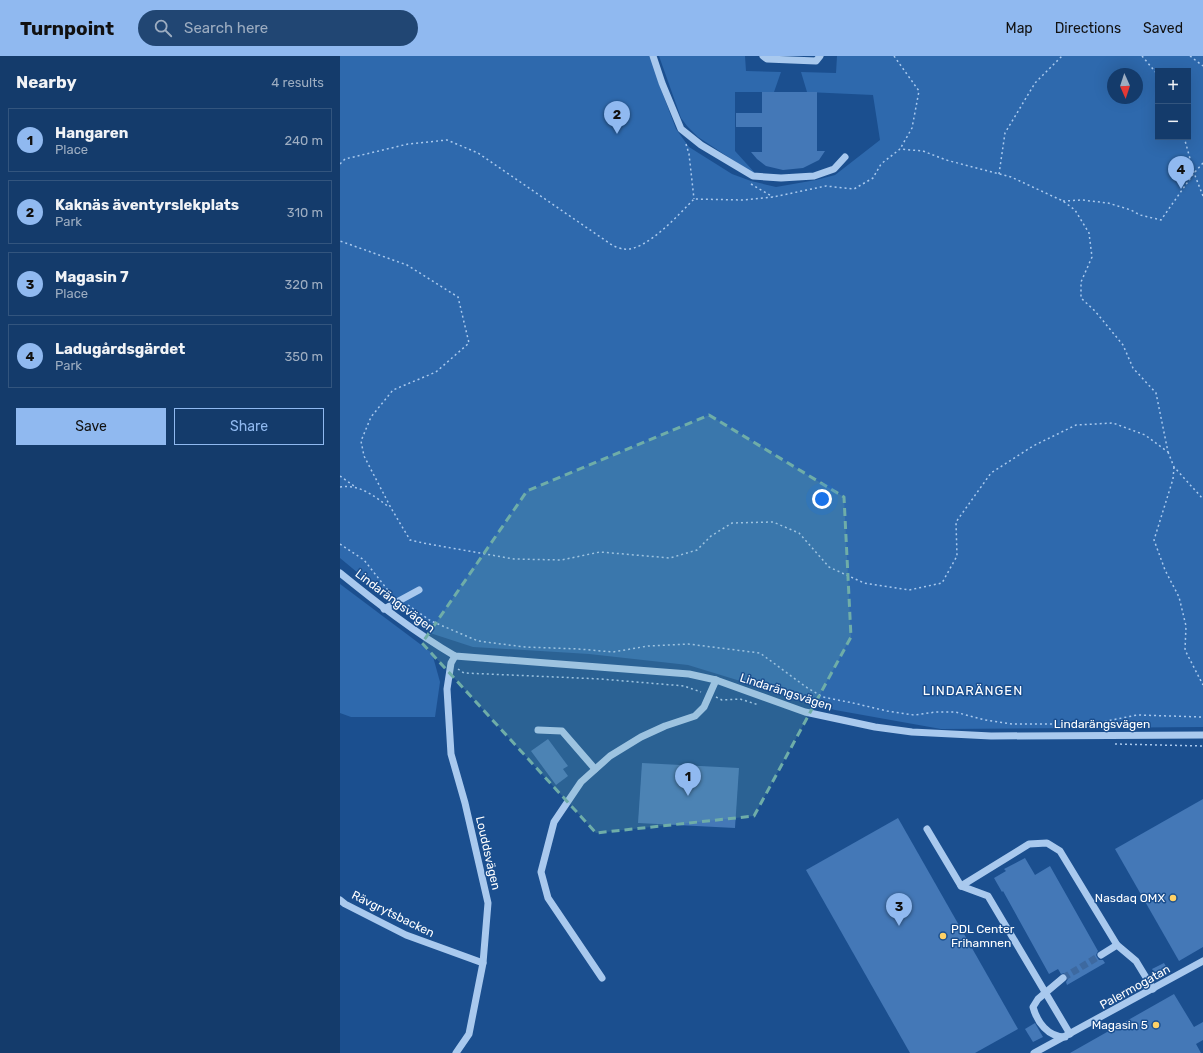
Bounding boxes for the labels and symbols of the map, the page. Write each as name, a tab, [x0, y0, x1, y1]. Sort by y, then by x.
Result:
north arrow	[1107, 68, 1143, 104]
pin: 2	[604, 101, 630, 134]
pin: 4	[1168, 156, 1194, 189]
your location	[812, 489, 832, 509]
street label: Lindarängsvägen	[352, 566, 438, 636]
street label: Lindarängsvägen	[738, 670, 834, 714]
district label: LINDARÄNGEN	[923, 683, 1023, 698]
street label: Lindarängsvägen	[1054, 717, 1150, 731]
pin: 1	[675, 763, 701, 796]
street label: Louddsvägen	[473, 815, 503, 891]
street label: Rävgrytsbacken	[349, 888, 437, 940]
place label: Nasdaq OMX	[1095, 891, 1165, 905]
pin: 3	[886, 893, 912, 926]
marker: Nasdaq OMX	[1168, 893, 1178, 903]
place label: PDL Center Frihamnen	[951, 922, 1015, 950]
marker: PDL Center Frihamnen	[938, 931, 948, 941]
street label: Palermogatan	[1097, 962, 1173, 1012]
place label: Magasin 5	[1092, 1018, 1148, 1032]
marker: Magasin 5	[1151, 1020, 1161, 1030]

